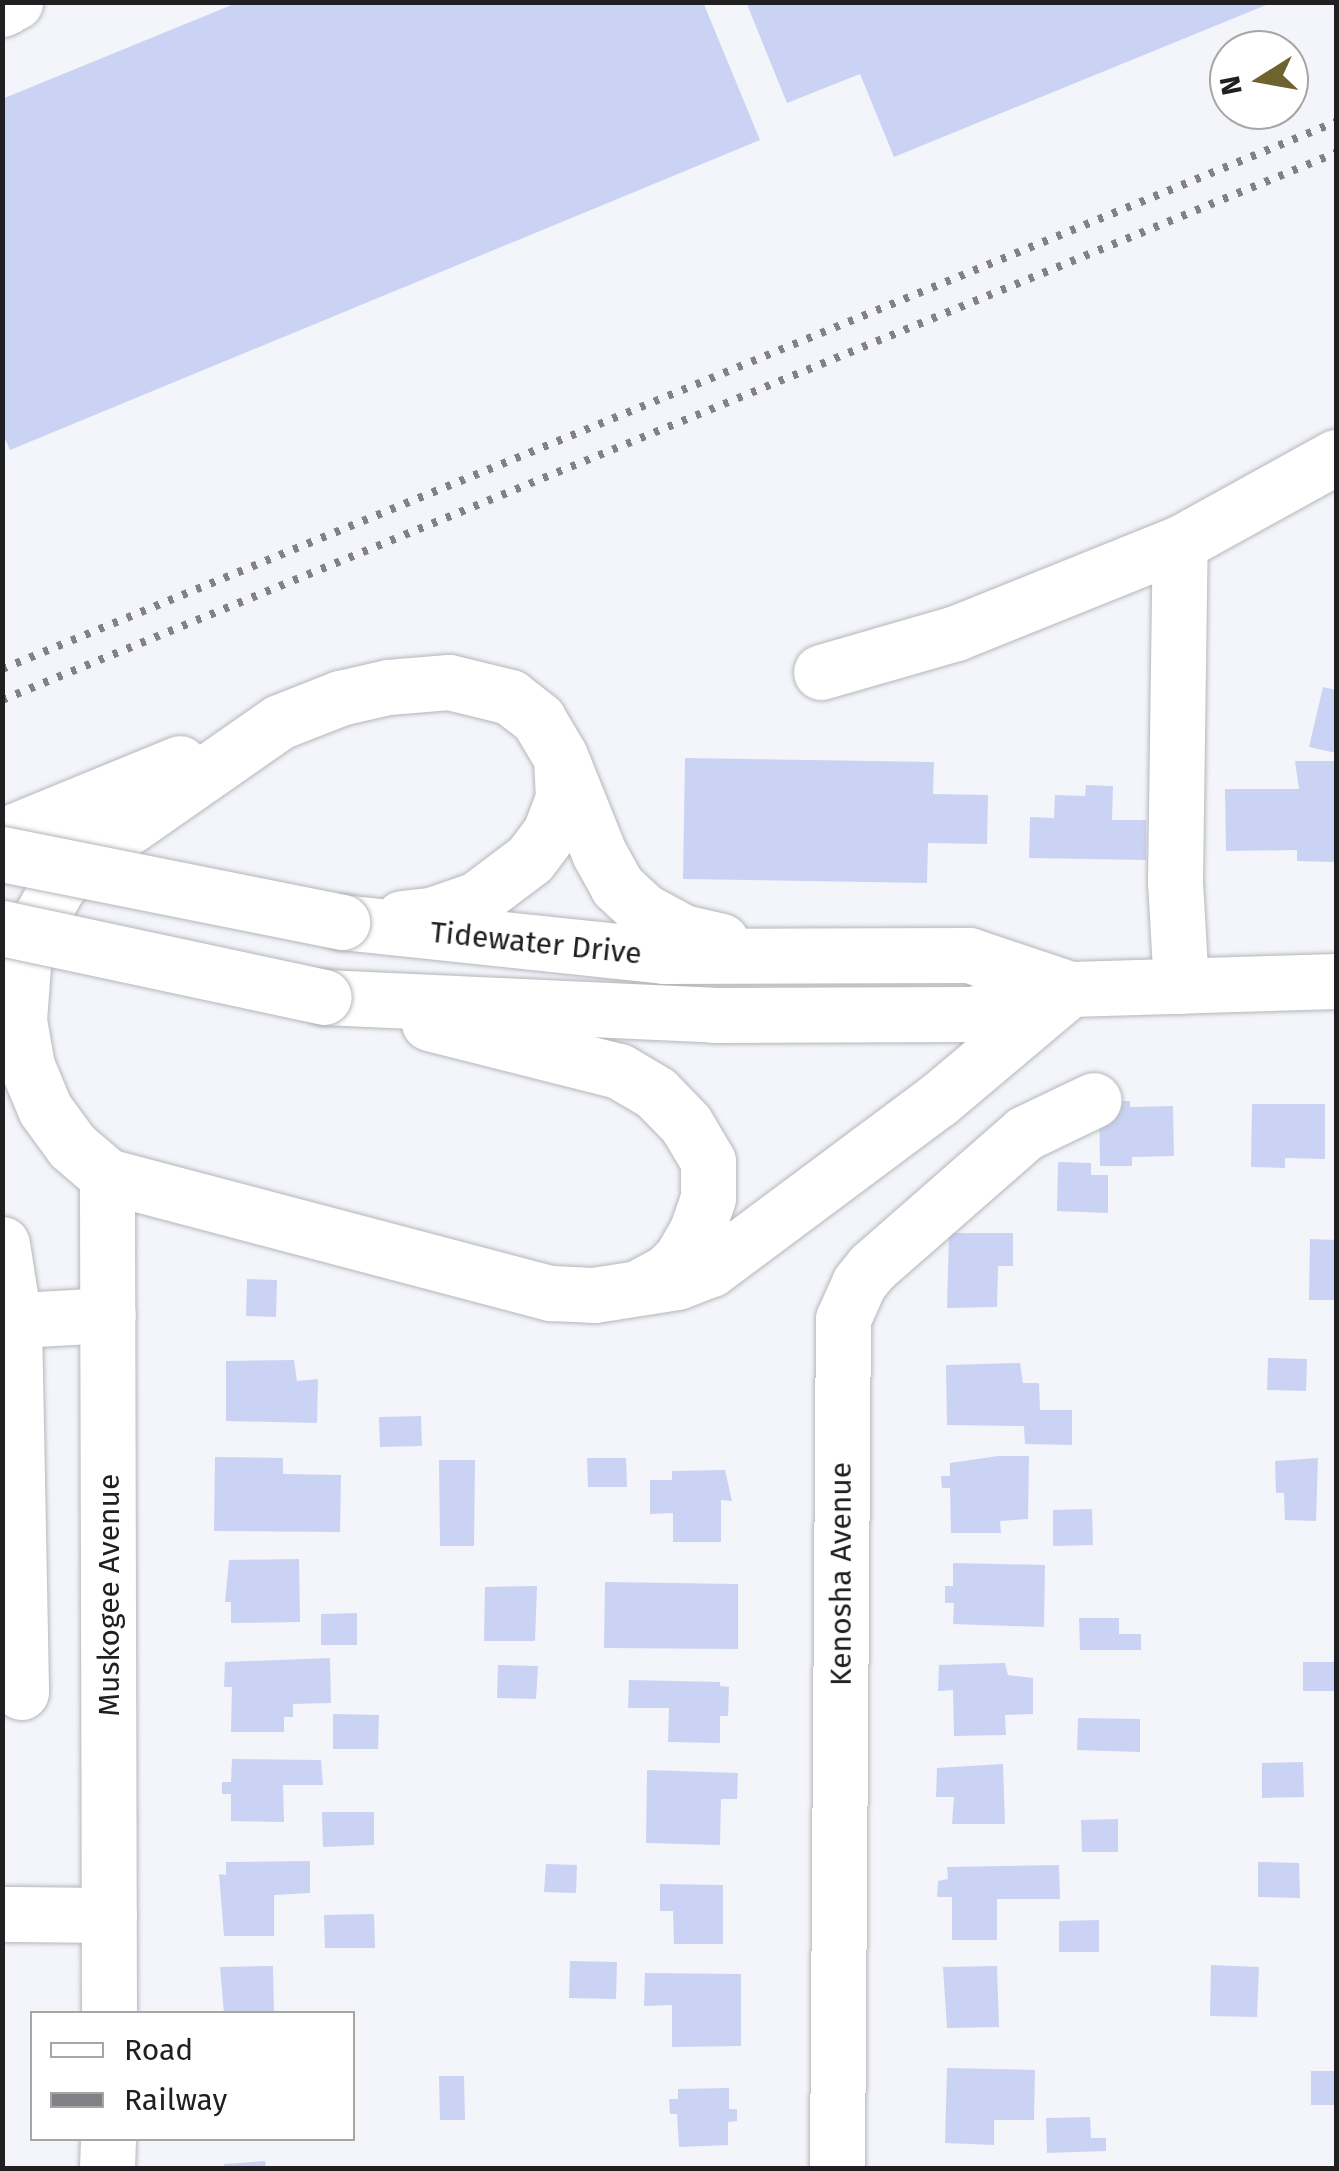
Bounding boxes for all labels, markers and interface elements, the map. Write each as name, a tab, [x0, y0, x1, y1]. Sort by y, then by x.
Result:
north arrow	[1209, 30, 1309, 130]
text: N	[1213, 73, 1249, 98]
street label: Tidewater Drive	[429, 914, 643, 972]
street label: Kenosha Avenue	[823, 1462, 859, 1686]
street label: Muskogee Avenue	[91, 1474, 127, 1716]
legend	[30, 2011, 355, 2141]
text: Road	[124, 2032, 193, 2068]
text: Railway	[124, 2082, 227, 2118]

